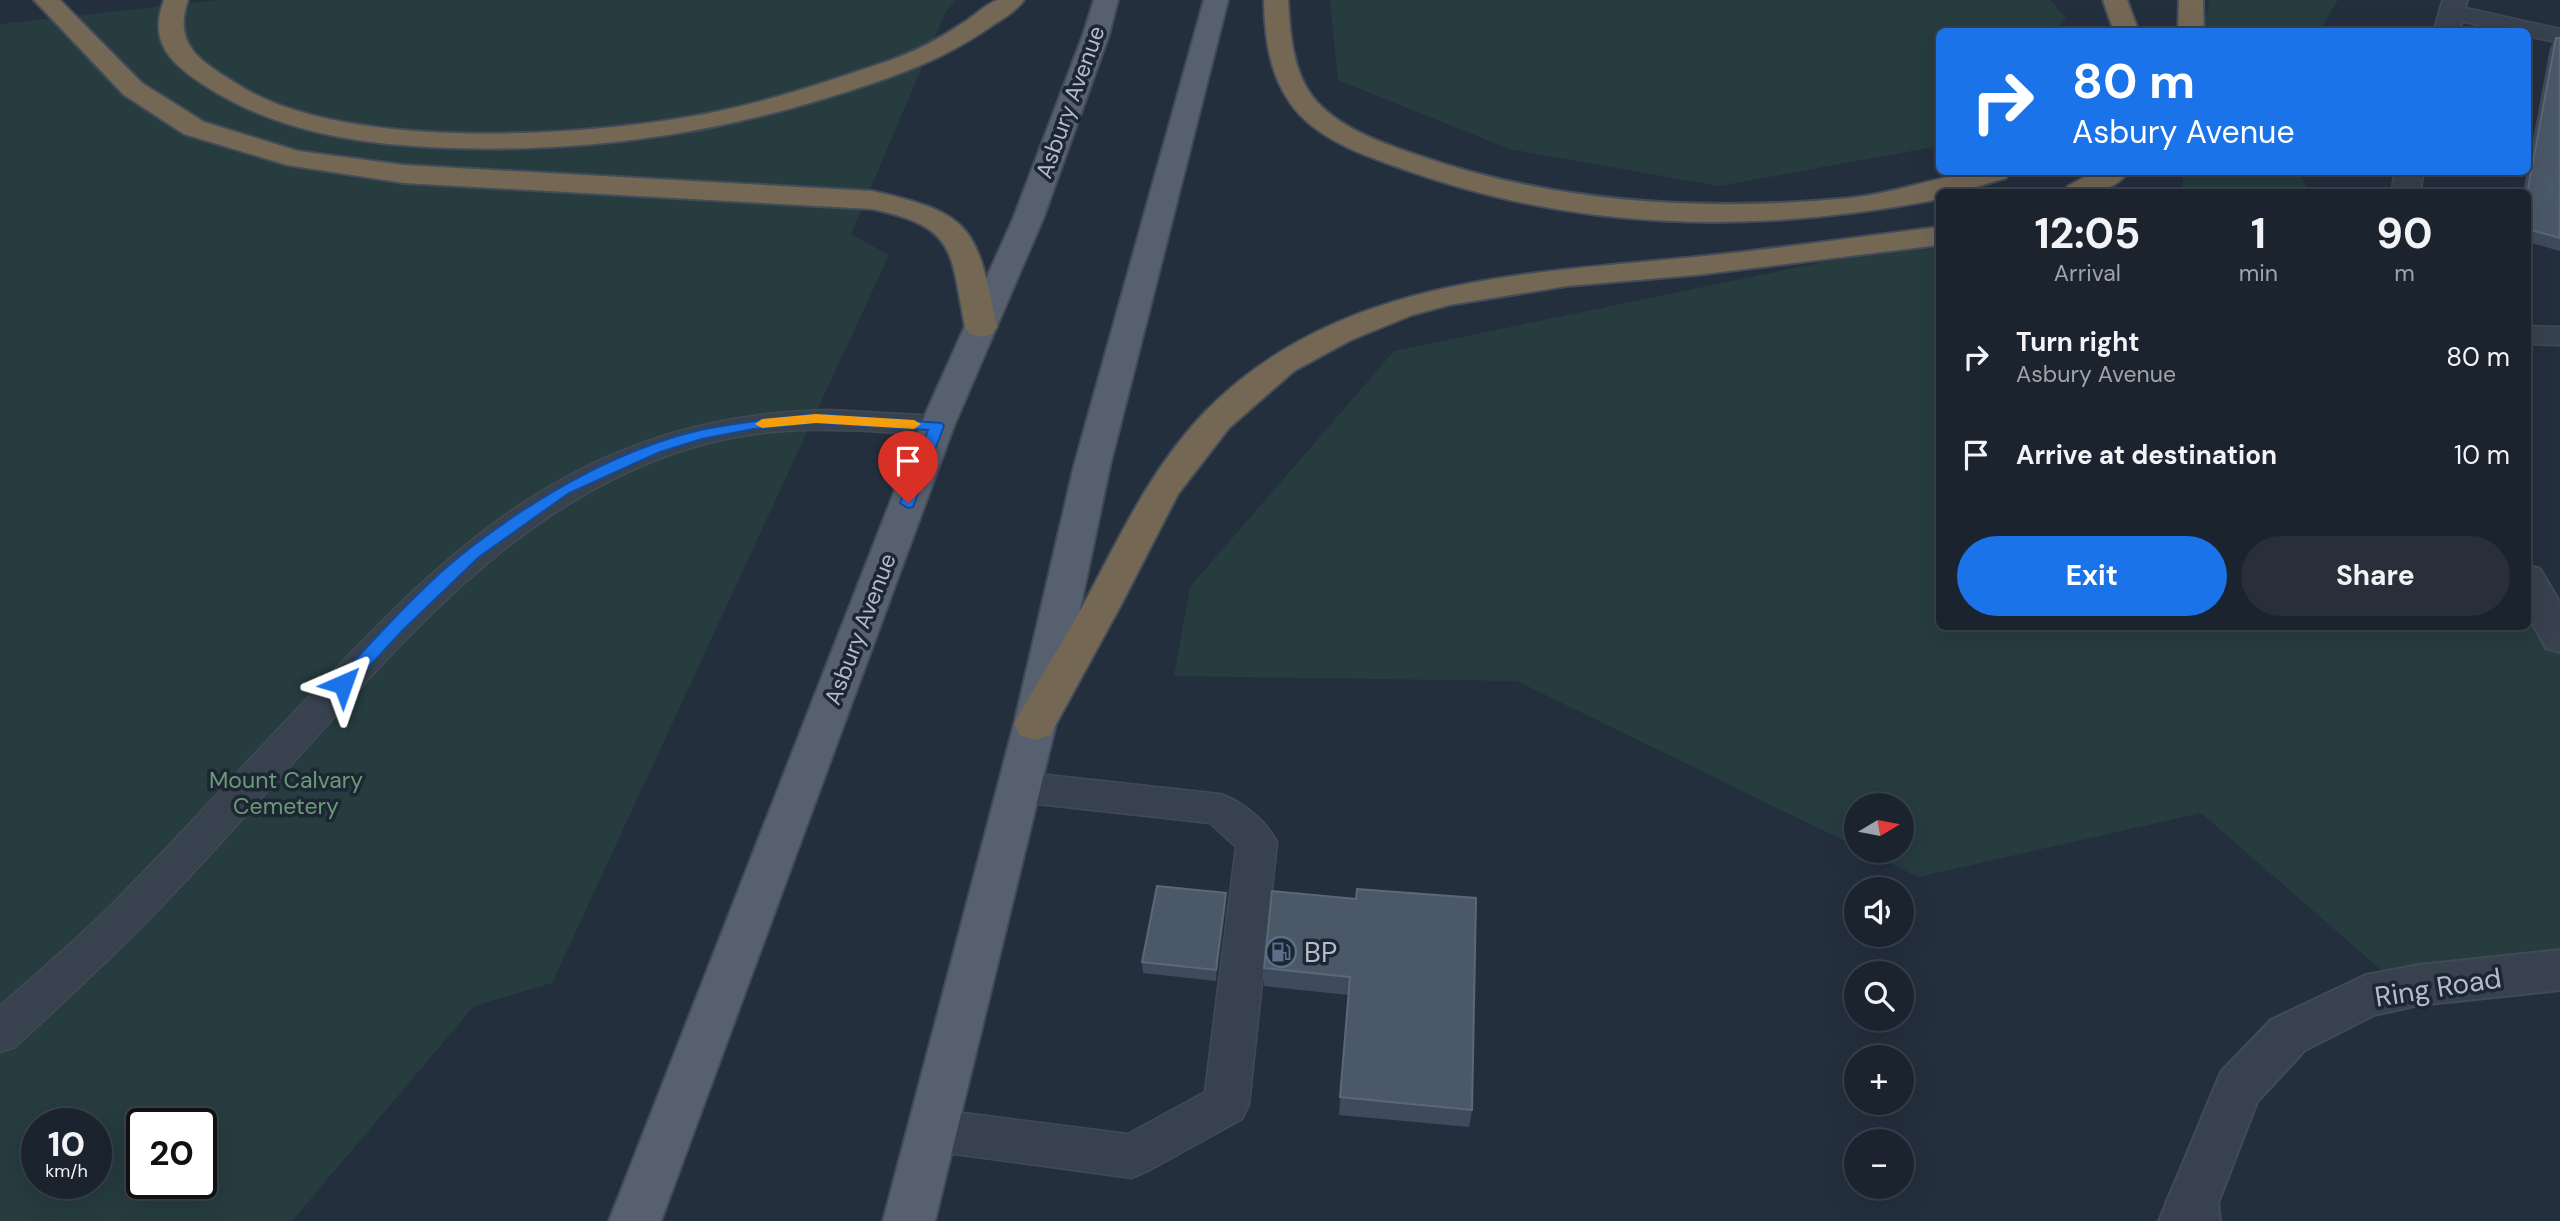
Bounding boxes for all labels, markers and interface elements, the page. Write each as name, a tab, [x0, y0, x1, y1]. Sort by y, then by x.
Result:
street label: Asbury Avenue	[1029, 22, 1111, 182]
text: 80 m	[2072, 49, 2195, 113]
icon: right	[1957, 56, 2048, 147]
text: Asbury Avenue	[2072, 111, 2295, 153]
text: 12:05	[2034, 206, 2140, 261]
text: 1	[2251, 206, 2266, 261]
text: 90	[2376, 206, 2433, 261]
text: Arrival	[2054, 258, 2121, 288]
text: min	[2239, 258, 2278, 288]
text: m	[2394, 258, 2415, 288]
text: Turn right	[2016, 325, 2140, 359]
icon: right	[1957, 338, 1995, 376]
text: 80 m	[2446, 340, 2510, 374]
text: Asbury Avenue	[2016, 359, 2176, 389]
pin	[878, 431, 938, 503]
icon: arrive	[1957, 436, 1995, 474]
text: Arrive at destination	[2016, 438, 2277, 472]
text: 10 m	[2454, 438, 2510, 472]
icon: arrive	[889, 442, 927, 480]
button: Exit	[1957, 536, 2227, 616]
button: Share	[2241, 536, 2510, 616]
street label: Asbury Avenue	[817, 549, 903, 709]
position arrow	[306, 647, 380, 721]
park label: Mount Calvary Cemetery	[209, 765, 363, 821]
north arrow	[1844, 793, 1914, 863]
map controls	[1844, 793, 1914, 1199]
button: sound	[1844, 877, 1914, 947]
place label: BP	[1304, 934, 1337, 971]
fuel station icon: BP	[1264, 935, 1298, 969]
street label: Ring Road	[2372, 959, 2504, 1016]
button: search	[1844, 961, 1914, 1031]
button: +	[1844, 1045, 1914, 1115]
speed limit sign: 20	[126, 1108, 217, 1199]
text: 10	[48, 1121, 85, 1167]
button: −	[1844, 1129, 1914, 1199]
text: km/h	[45, 1159, 88, 1183]

